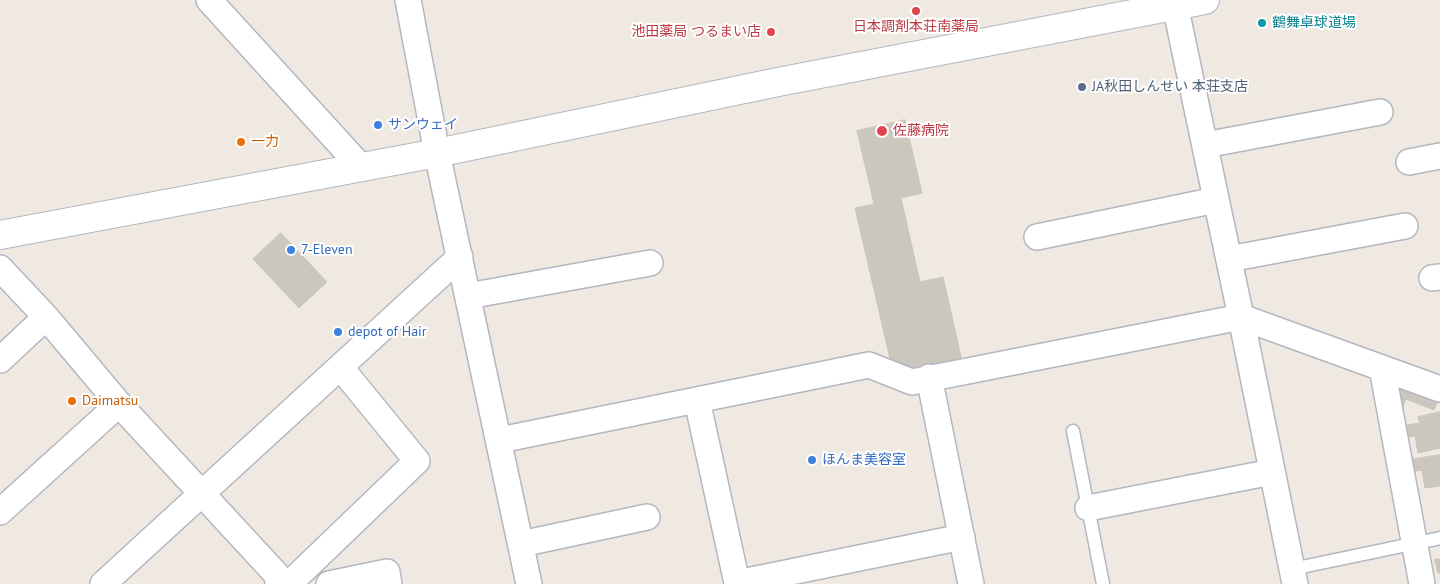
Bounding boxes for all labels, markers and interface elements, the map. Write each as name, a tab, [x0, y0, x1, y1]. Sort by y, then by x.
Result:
marker: 日本調剤本荘南薬局	[910, 5, 922, 17]
place label: 鶴舞卓球道場	[1272, 15, 1356, 31]
marker: 鶴舞卓球道場	[1256, 17, 1268, 29]
place label: 日本調剤本荘南薬局	[853, 19, 979, 35]
place label: 池田薬局 つるまい店	[631, 24, 761, 40]
marker: 池田薬局 つるまい店	[765, 26, 777, 38]
place label: JA秋田しんせい 本荘支店	[1092, 79, 1248, 95]
marker: JA秋田しんせい 本荘支店	[1076, 81, 1088, 93]
place label: サンウェイ	[388, 117, 458, 133]
marker: サンウェイ	[372, 119, 384, 131]
place label: 佐藤病院	[893, 123, 949, 139]
marker: 佐藤病院	[875, 124, 889, 138]
place label: 一力	[251, 134, 279, 150]
marker: 一力	[235, 136, 247, 148]
place label: 7-Eleven	[301, 242, 353, 258]
marker: 7-Eleven	[285, 244, 297, 256]
place label: depot of Hair	[348, 324, 427, 340]
marker: depot of Hair	[332, 326, 344, 338]
place label: Daimatsu	[82, 393, 138, 409]
marker: Daimatsu	[66, 395, 78, 407]
place label: ほんま美容室	[822, 452, 906, 468]
marker: ほんま美容室	[806, 454, 818, 466]

